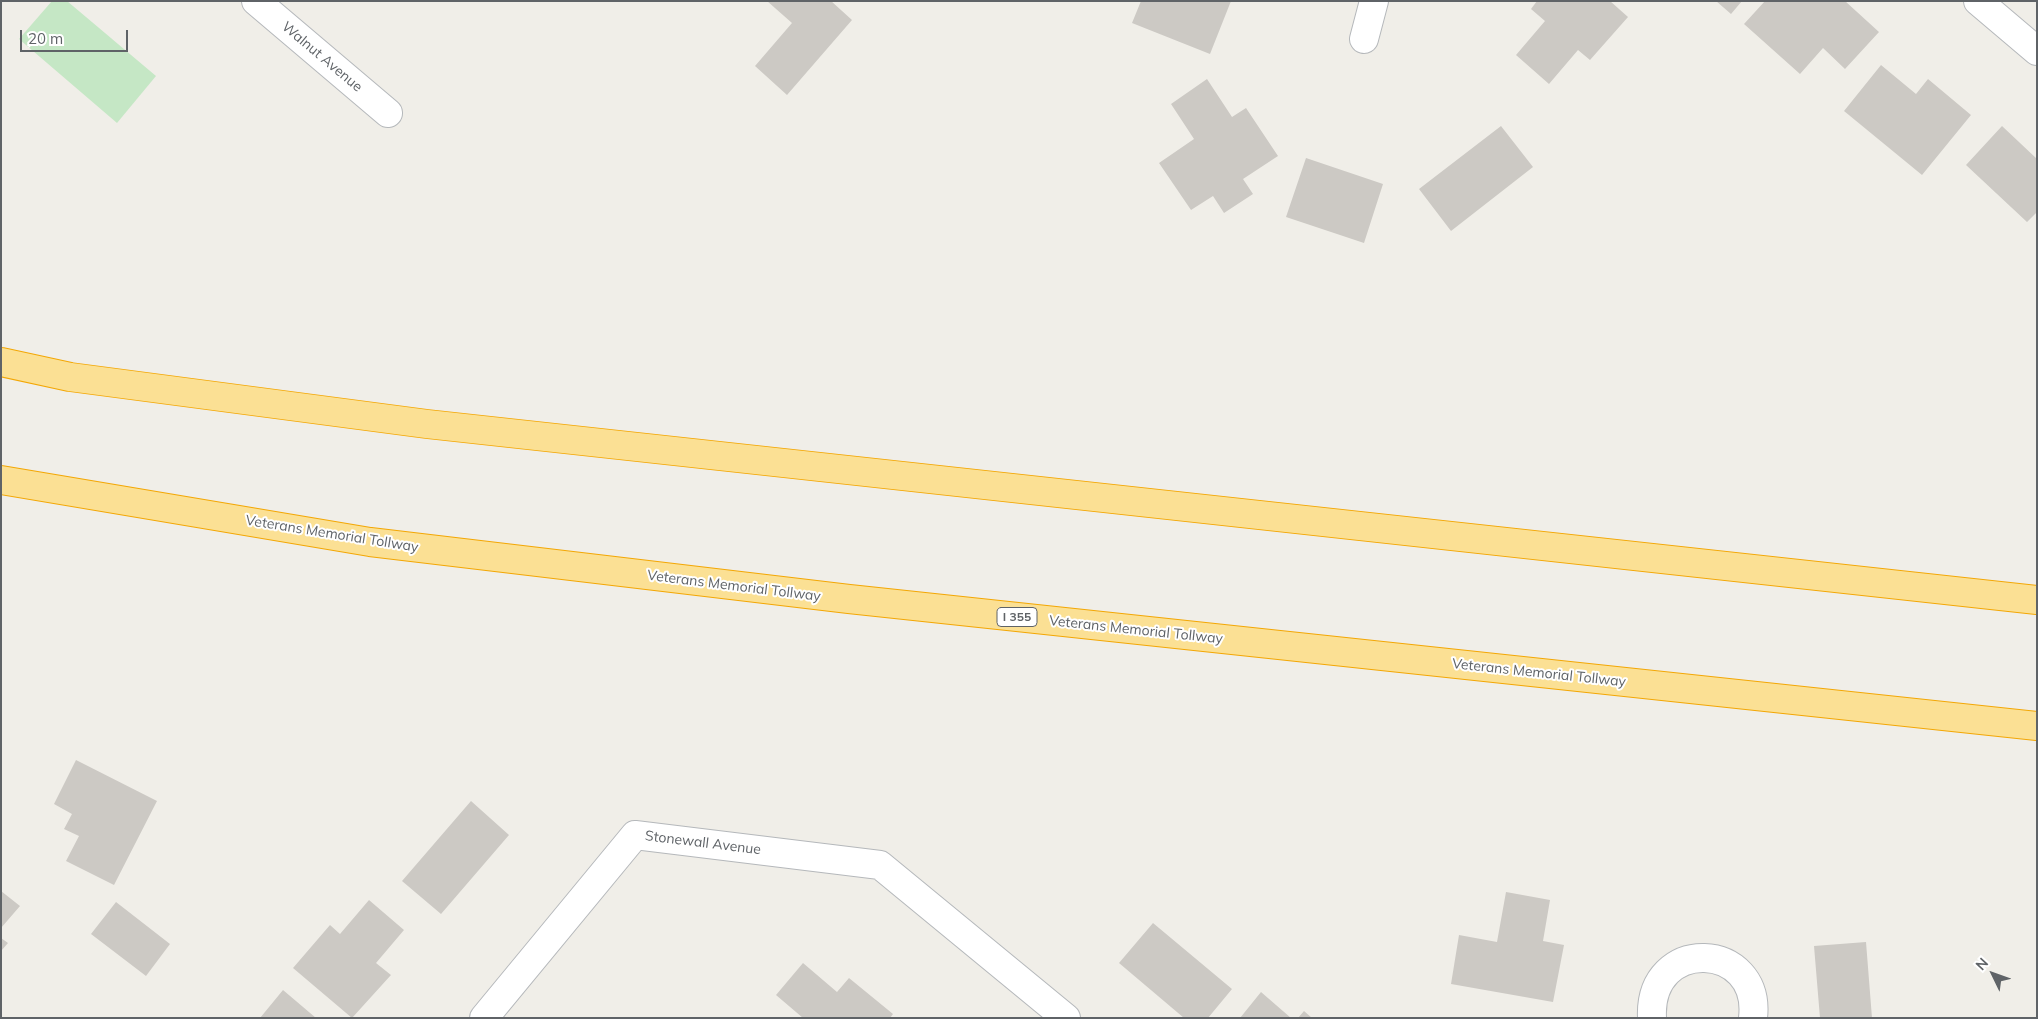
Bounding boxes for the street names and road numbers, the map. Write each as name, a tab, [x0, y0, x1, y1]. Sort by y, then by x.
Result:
street label: Walnut Avenue	[278, 18, 366, 96]
street label: Veterans Memorial Tollway	[244, 512, 420, 556]
street label: Veterans Memorial Tollway	[646, 567, 822, 605]
road number: I 355	[997, 608, 1037, 626]
street label: Veterans Memorial Tollway	[1048, 613, 1224, 647]
street label: Veterans Memorial Tollway	[1451, 656, 1627, 690]
street label: Stonewall Avenue	[644, 828, 762, 858]

